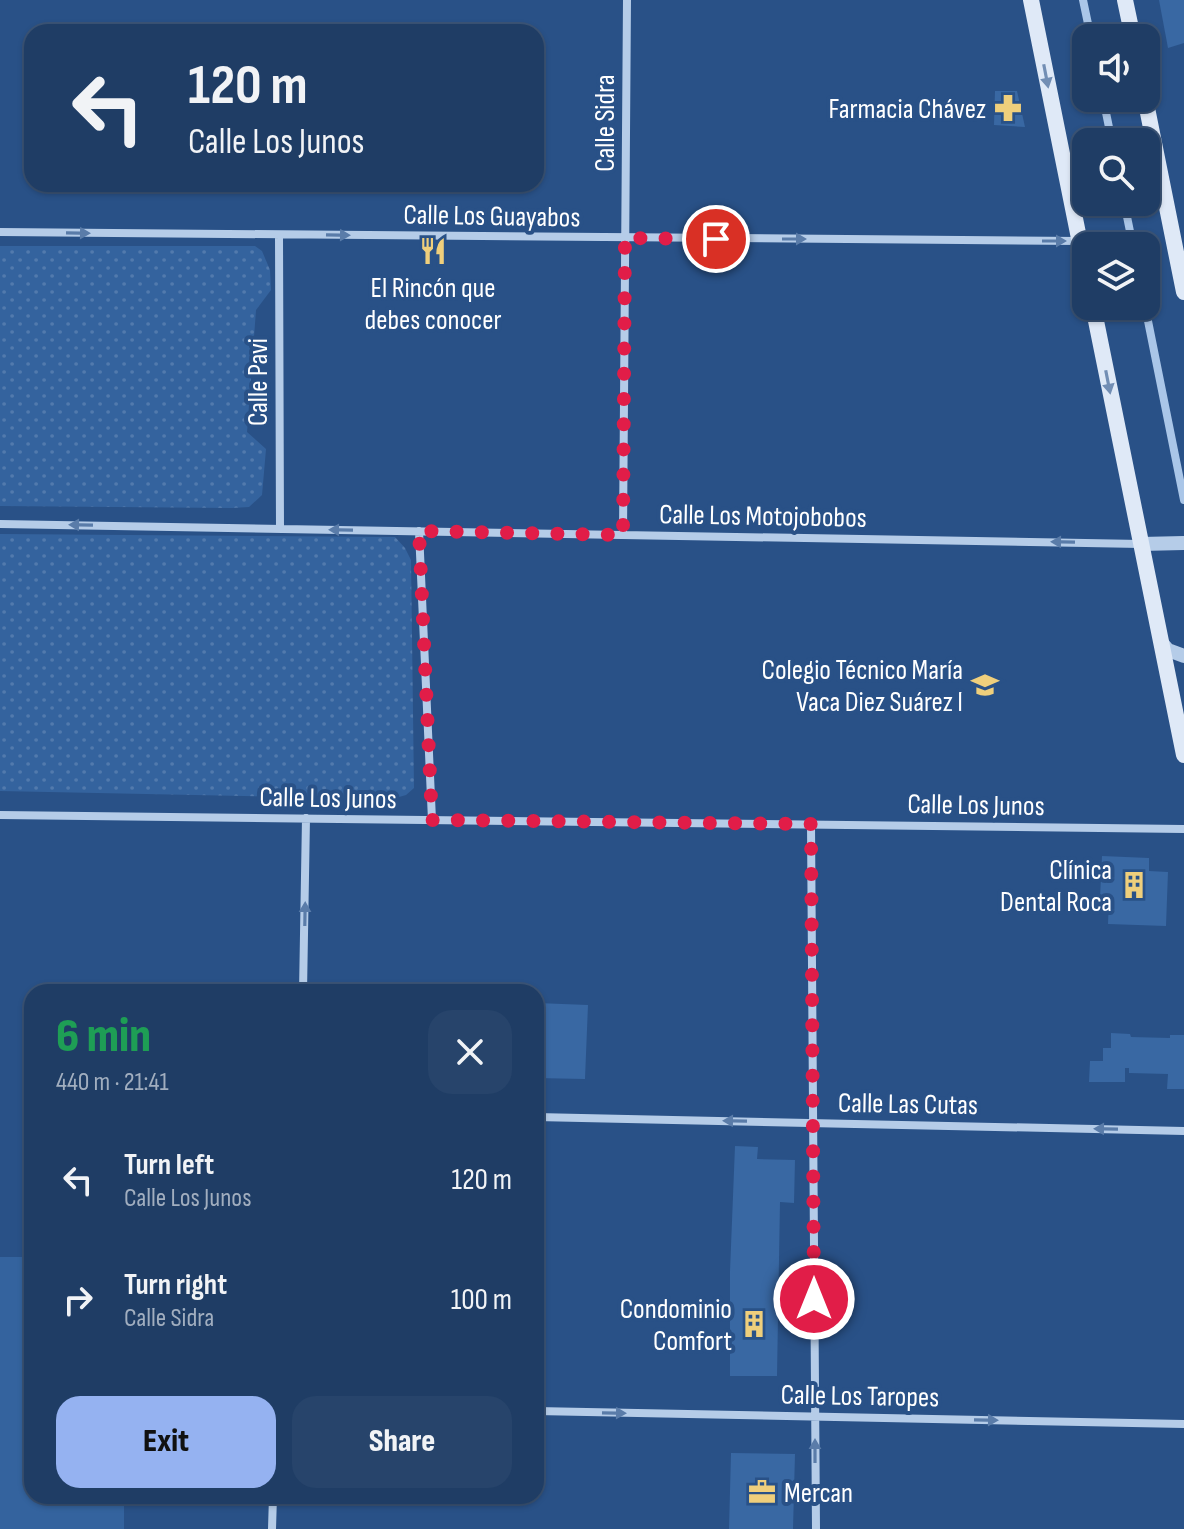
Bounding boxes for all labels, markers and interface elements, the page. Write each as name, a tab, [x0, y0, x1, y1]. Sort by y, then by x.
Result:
map controls	[1072, 24, 1160, 320]
button: sound	[1072, 24, 1160, 112]
text: 120 m	[188, 53, 308, 120]
icon: left	[56, 56, 160, 160]
one-way arrow	[1040, 64, 1053, 89]
street label: Calle Sidra	[589, 74, 622, 172]
place label: Farmacia Chávez	[829, 93, 986, 126]
pharmacy icon: Farmacia Chávez	[993, 93, 1023, 123]
text: Calle Los Junos	[188, 121, 365, 164]
button: search	[1072, 128, 1160, 216]
street label: Calle Los Guayabos	[403, 198, 581, 235]
pin	[682, 205, 750, 273]
icon: arrive	[694, 217, 738, 261]
one-way arrow	[66, 227, 91, 239]
one-way arrow	[326, 229, 351, 241]
button: layers	[1072, 232, 1160, 320]
one-way arrow	[782, 233, 807, 245]
one-way arrow	[1042, 235, 1067, 247]
restaurant icon: El Rincón que debes conocer	[418, 236, 448, 266]
place label: El Rincón que debes conocer	[364, 272, 502, 337]
street label: Calle Pavi	[242, 338, 275, 426]
one-way arrow	[1102, 370, 1115, 395]
street label: Calle Los Motojobobos	[659, 498, 867, 535]
one-way arrow	[68, 519, 93, 531]
one-way arrow	[328, 523, 353, 536]
one-way arrow	[1050, 536, 1075, 549]
place label: Colegio Técnico María Vaca Diez Suárez I	[762, 654, 963, 719]
school or university icon: Colegio Técnico María Vaca Diez Suárez I	[970, 670, 1000, 700]
street label: Calle Los Junos	[259, 781, 397, 816]
street label: Calle Los Junos	[907, 788, 1045, 823]
place label: Clínica Dental Roca	[1000, 854, 1112, 919]
building icon: Clínica Dental Roca	[1119, 870, 1149, 900]
one-way arrow	[298, 901, 311, 926]
text: 6 min	[56, 1008, 151, 1065]
button: close	[428, 1010, 512, 1094]
text: 440 m · 21:41	[56, 1067, 169, 1098]
street label: Calle Las Cutas	[838, 1087, 978, 1122]
one-way arrow	[722, 1115, 747, 1127]
one-way arrow	[1093, 1123, 1118, 1136]
text: Turn left	[124, 1147, 214, 1183]
icon: left	[56, 1158, 100, 1202]
text: 120 m	[451, 1162, 512, 1198]
text: Calle Los Junos	[124, 1183, 251, 1214]
position arrow	[772, 1257, 856, 1341]
text: Turn right	[124, 1267, 227, 1303]
icon: right	[56, 1278, 100, 1322]
text: 100 m	[451, 1282, 512, 1318]
place label: Condominio Comfort	[620, 1293, 732, 1358]
text: Calle Sidra	[124, 1303, 214, 1334]
building icon: Condominio Comfort	[739, 1309, 769, 1339]
street label: Calle Los Taropes	[780, 1379, 940, 1414]
button: Exit	[56, 1396, 276, 1488]
button: Share	[292, 1396, 512, 1488]
one-way arrow	[602, 1406, 627, 1419]
one-way arrow	[974, 1414, 999, 1426]
one-way arrow	[809, 1438, 821, 1463]
office icon: Mercan	[747, 1477, 777, 1507]
place label: Mercan	[784, 1477, 853, 1510]

